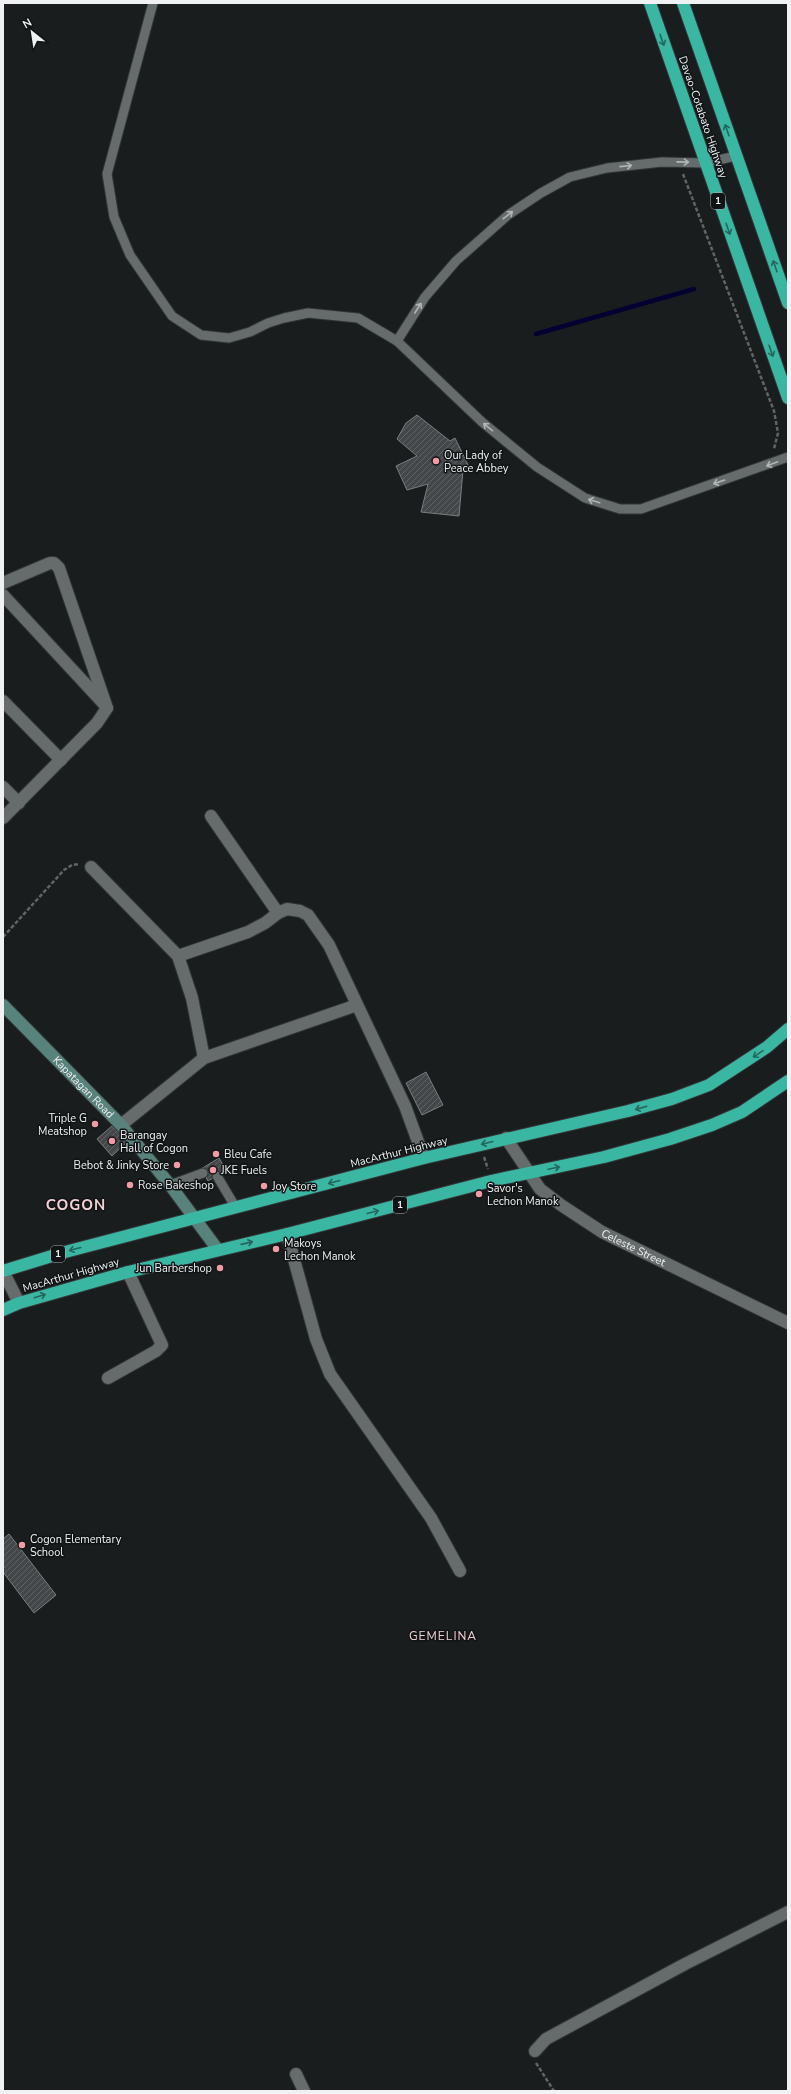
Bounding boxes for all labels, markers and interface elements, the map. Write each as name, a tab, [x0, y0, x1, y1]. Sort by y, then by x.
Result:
north arrow	[12, 12, 52, 52]
text: N	[20, 15, 35, 32]
one-way arrow	[659, 33, 667, 45]
street label: Davao-Cotabato Highway	[675, 54, 731, 180]
one-way arrow	[723, 125, 731, 137]
one-way arrow	[676, 158, 689, 166]
one-way arrow	[619, 162, 632, 170]
road number: 1	[711, 193, 725, 209]
one-way arrow	[503, 211, 514, 220]
one-way arrow	[725, 222, 732, 235]
one-way arrow	[771, 260, 778, 273]
one-way arrow	[414, 302, 422, 314]
one-way arrow	[768, 345, 776, 357]
one-way arrow	[483, 423, 494, 431]
place label: Our Lady of Peace Abbey	[444, 448, 509, 476]
marker: Our Lady of Peace Abbey	[431, 456, 441, 466]
one-way arrow	[766, 460, 778, 468]
one-way arrow	[713, 479, 725, 487]
one-way arrow	[588, 497, 601, 504]
one-way arrow	[753, 1050, 764, 1058]
street label: Kapatagan Road	[50, 1053, 118, 1121]
one-way arrow	[634, 1104, 647, 1112]
place label: Triple G Meatshop	[38, 1111, 87, 1139]
marker: Triple G Meatshop	[90, 1119, 100, 1129]
place label: Barangay Hall of Cogon	[120, 1128, 188, 1156]
street label: MacArthur Highway	[349, 1133, 450, 1171]
marker: Barangay Hall of Cogon	[107, 1136, 117, 1146]
one-way arrow	[480, 1140, 493, 1147]
place label: Bleu Cafe	[224, 1147, 272, 1162]
marker: Bleu Cafe	[211, 1149, 221, 1159]
place label: Bebot & Jinky Store	[74, 1158, 169, 1173]
marker: Bebot & Jinky Store	[172, 1160, 182, 1170]
place label: JKE Fuels	[220, 1163, 267, 1178]
one-way arrow	[547, 1163, 560, 1171]
marker: JKE Fuels	[208, 1165, 218, 1175]
place label: Rose Bakeshop	[138, 1178, 214, 1193]
place label: Joy Store	[271, 1179, 317, 1194]
one-way arrow	[327, 1179, 340, 1186]
marker: Rose Bakeshop	[125, 1180, 135, 1190]
marker: Joy Store	[259, 1181, 269, 1191]
place label: Savor's Lechon Manok	[487, 1181, 559, 1209]
marker: Savor's Lechon Manok	[474, 1189, 484, 1199]
district label: COGON	[46, 1195, 106, 1215]
road number: 1	[393, 1197, 407, 1213]
one-way arrow	[366, 1208, 379, 1215]
street label: Celeste Street	[599, 1225, 668, 1270]
place label: Makoys Lechon Manok	[284, 1236, 356, 1264]
one-way arrow	[240, 1239, 253, 1247]
marker: Makoys Lechon Manok	[271, 1244, 281, 1254]
road number: 1	[51, 1246, 65, 1262]
one-way arrow	[69, 1246, 82, 1253]
street label: MacArthur Highway	[21, 1254, 121, 1296]
place label: Jun Barbershop	[135, 1261, 212, 1276]
marker: Jun Barbershop	[215, 1263, 225, 1273]
one-way arrow	[33, 1292, 46, 1299]
place label: Cogon Elementary School	[30, 1532, 122, 1560]
marker: Cogon Elementary School	[17, 1540, 27, 1550]
district label: GEMELINA	[409, 1628, 477, 1644]

